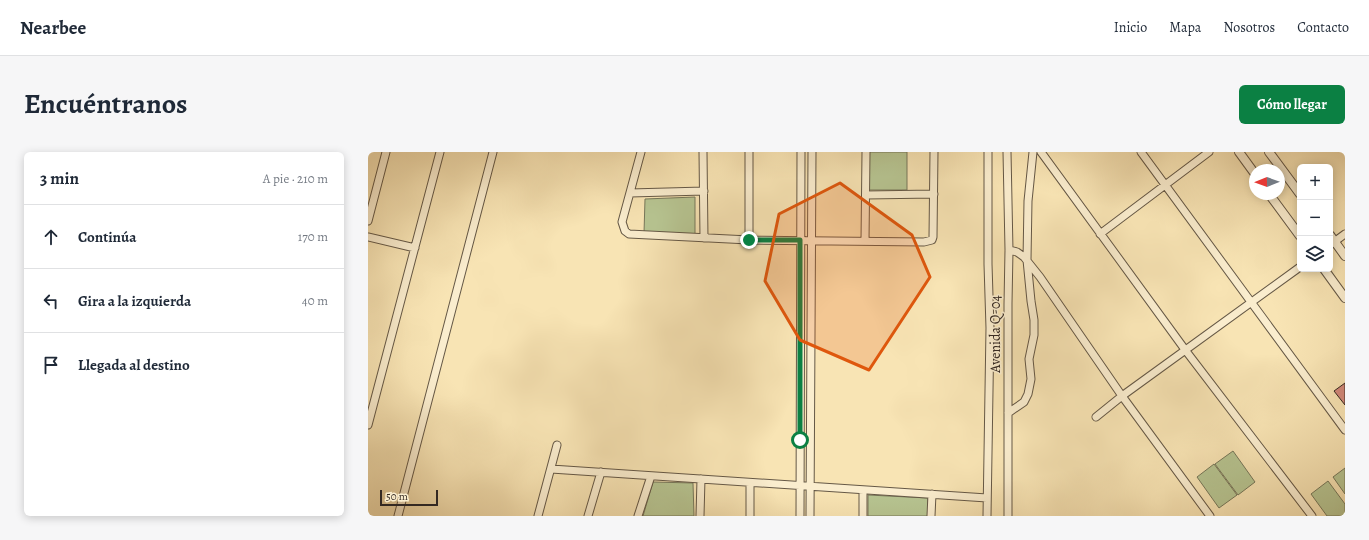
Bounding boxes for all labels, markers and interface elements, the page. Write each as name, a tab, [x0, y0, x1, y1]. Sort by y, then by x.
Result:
text: Nearbee	[20, 15, 86, 41]
text: Inicio	[1114, 18, 1147, 37]
text: Mapa	[1169, 18, 1201, 37]
text: Nosotros	[1223, 18, 1275, 37]
text: Contacto	[1297, 18, 1349, 37]
text: Encuéntranos	[24, 85, 188, 123]
button: Cómo llegar	[1239, 85, 1345, 124]
north arrow	[1249, 164, 1285, 200]
map controls	[1297, 164, 1333, 272]
button: +	[1297, 164, 1333, 200]
text: 3 min	[40, 167, 79, 190]
text: A pie · 210 m	[263, 170, 328, 187]
button: −	[1297, 200, 1333, 236]
icon: ahead	[40, 226, 62, 248]
text: Continúa	[78, 227, 136, 247]
text: 170 m	[298, 228, 328, 245]
route end	[740, 231, 758, 249]
button: layers	[1297, 236, 1333, 272]
icon: left	[40, 290, 62, 312]
text: Gira a la izquierda	[78, 291, 191, 311]
text: 40 m	[302, 292, 328, 309]
street label: Avenida Q-04	[986, 295, 1005, 374]
icon: arrive	[40, 354, 62, 376]
text: Llegada al destino	[78, 355, 190, 375]
route start	[791, 431, 809, 449]
scale bar	[380, 488, 438, 507]
text: 50 m	[386, 489, 408, 504]

